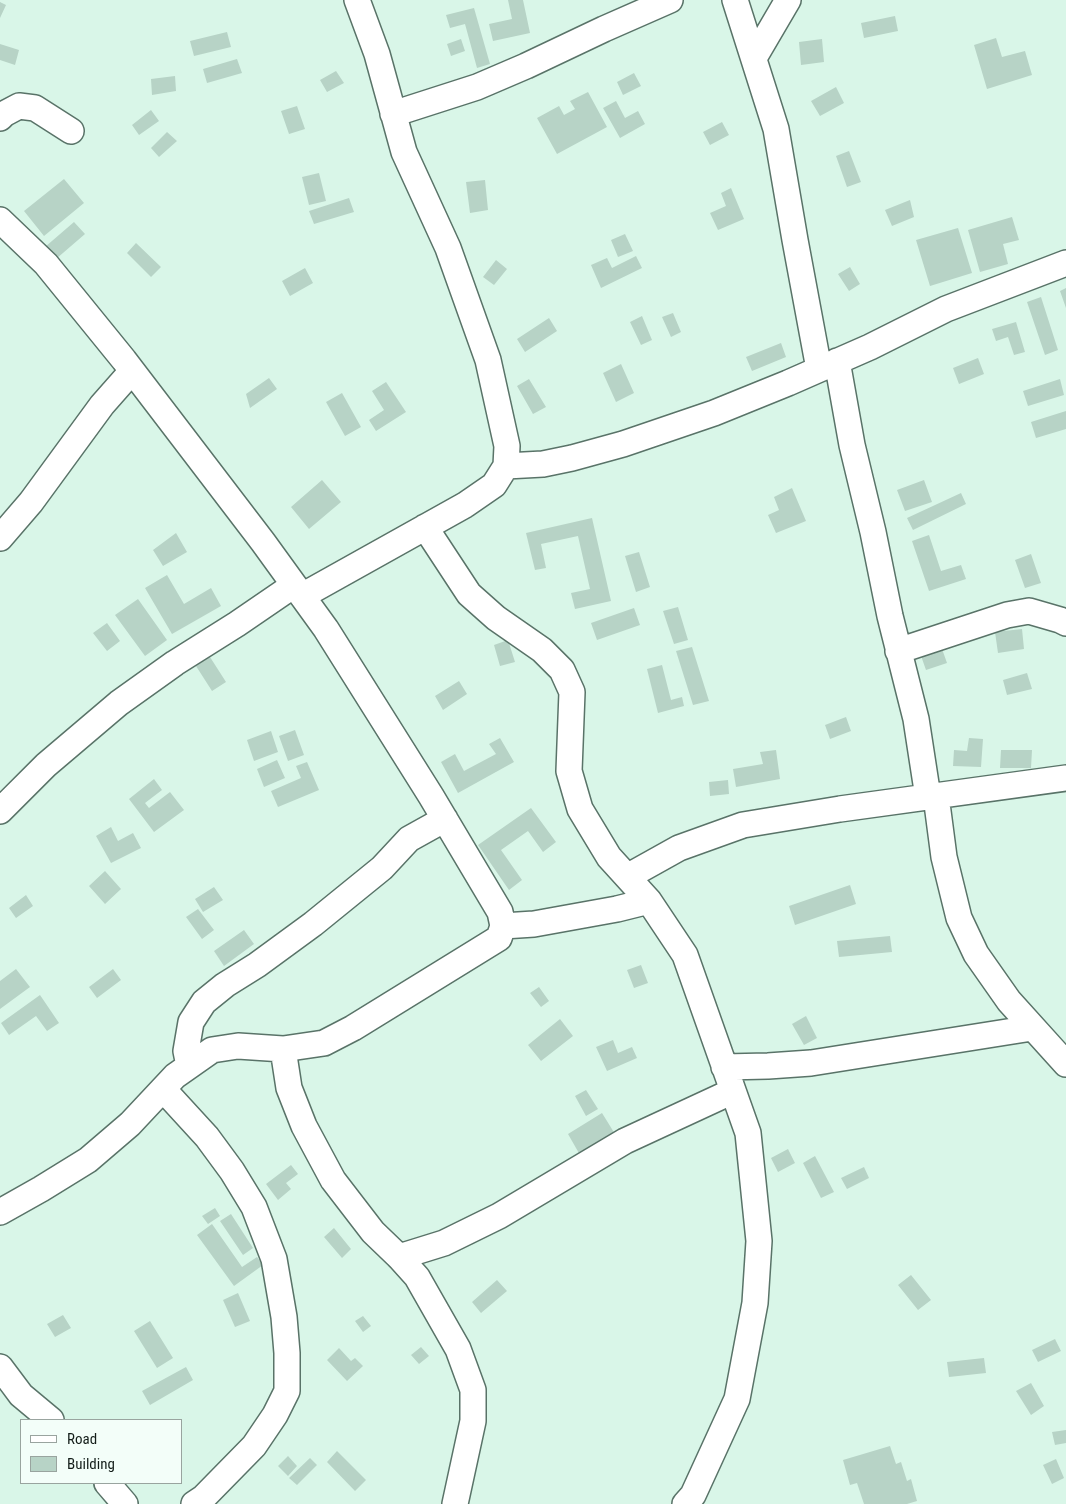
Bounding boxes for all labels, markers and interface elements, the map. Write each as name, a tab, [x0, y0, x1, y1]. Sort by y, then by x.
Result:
legend	[20, 1419, 182, 1484]
text: Road	[67, 1430, 97, 1448]
text: Building	[67, 1455, 115, 1473]

